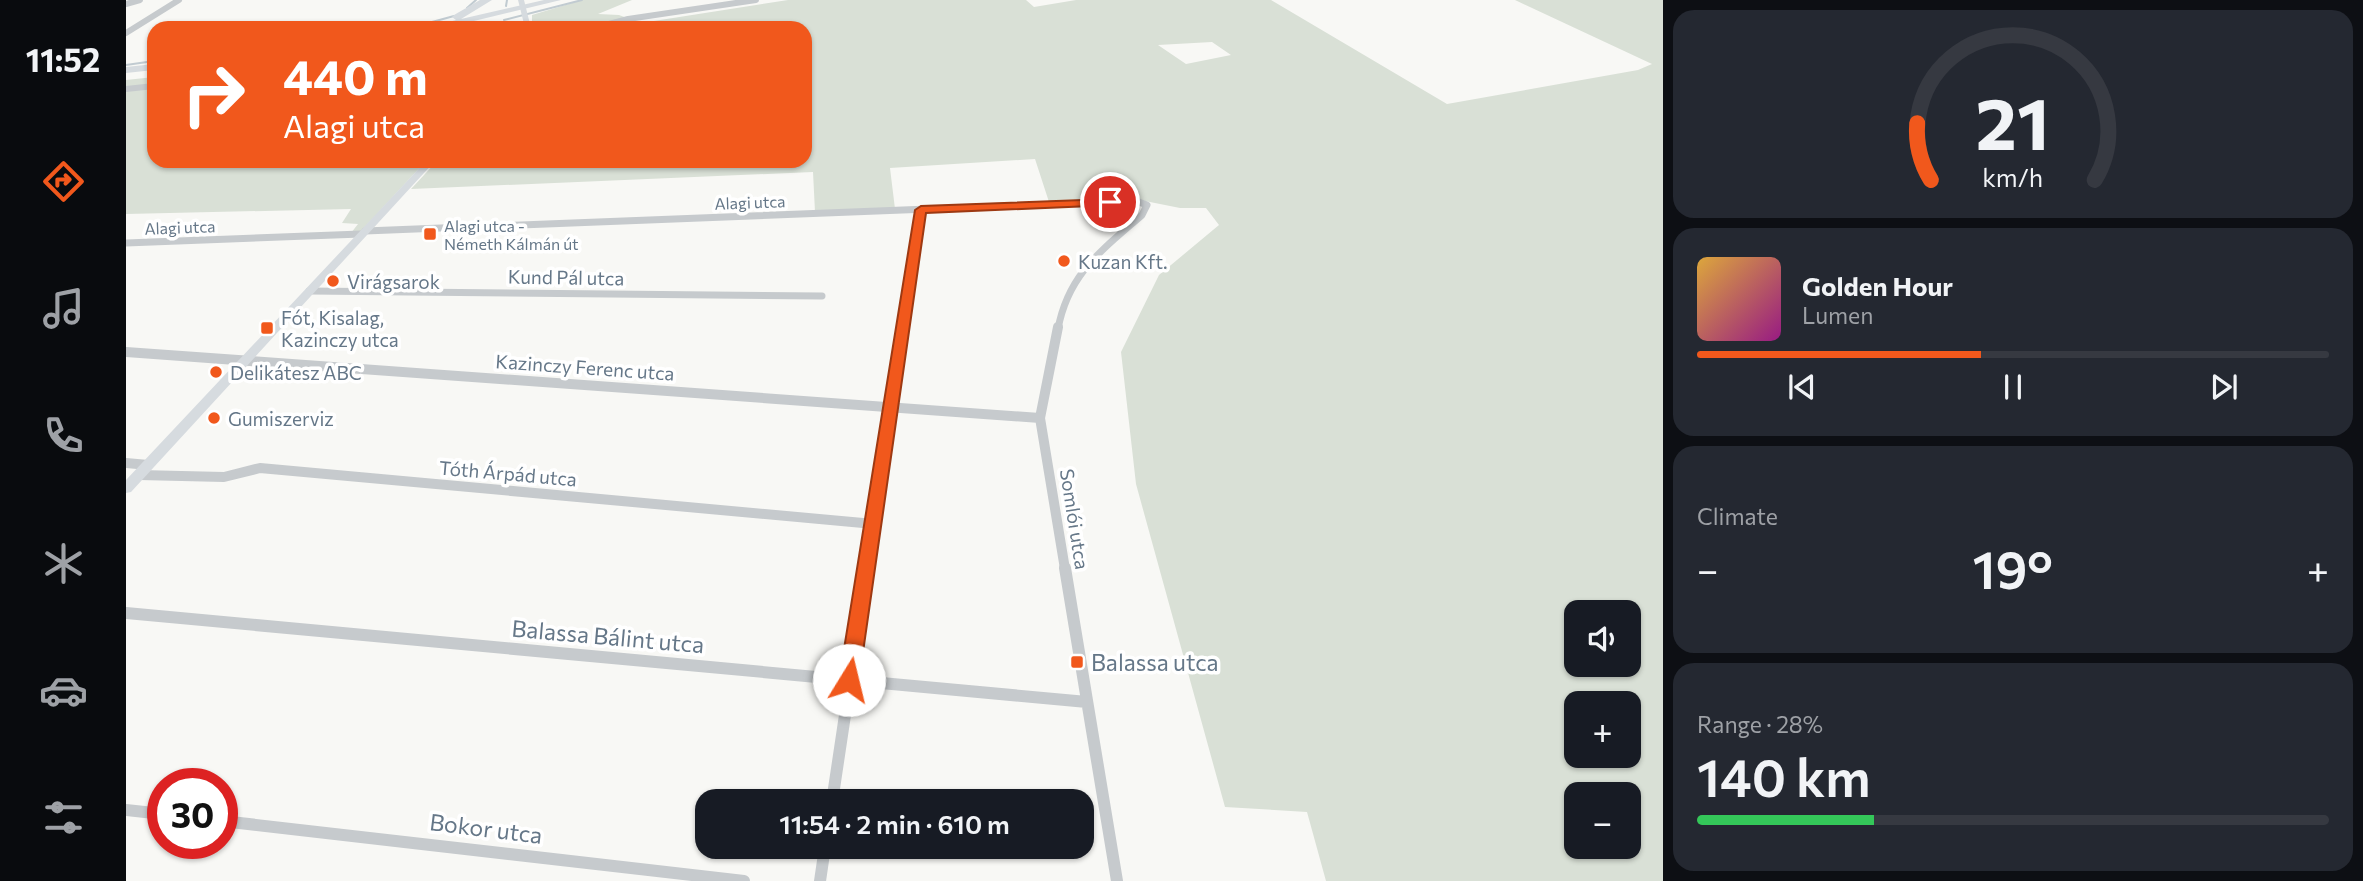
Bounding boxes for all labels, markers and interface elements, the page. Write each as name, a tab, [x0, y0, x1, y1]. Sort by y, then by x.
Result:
text: 11:52	[26, 39, 100, 79]
text: 440 m	[283, 45, 428, 105]
icon: right	[168, 49, 259, 140]
text: 21	[1976, 76, 2050, 165]
text: Alagi utca	[283, 105, 425, 145]
icon: directions	[39, 157, 88, 206]
text: km/h	[1983, 162, 2043, 192]
pin	[1080, 172, 1140, 232]
icon: arrive	[1091, 183, 1129, 221]
street label: Alagi utca	[714, 191, 786, 213]
street label: Alagi utca	[144, 216, 216, 238]
place label: Alagi utca - Németh Kálmán út	[444, 216, 579, 253]
marker: Alagi utca - Németh Kálmán út	[422, 226, 438, 242]
place label: Kuzan Kft.	[1078, 250, 1168, 273]
marker: Kuzan Kft.	[1056, 253, 1072, 269]
street label: Kund Pál utca	[508, 264, 624, 290]
place label: Virágsarok	[347, 270, 440, 293]
text: Golden Hour	[1802, 270, 1953, 301]
marker: Virágsarok	[325, 273, 341, 289]
icon: music	[39, 284, 88, 333]
text: Lumen	[1802, 301, 1873, 329]
place label: Fót, Kisalag, Kazinczy utca	[281, 306, 399, 351]
marker: Fót, Kisalag, Kazinczy utca	[259, 320, 275, 336]
street label: Kazinczy Ferenc utca	[495, 349, 675, 385]
place label: Delikátesz ABC	[230, 361, 362, 384]
marker: Delikátesz ABC	[208, 364, 224, 380]
icon: previous	[1783, 368, 1821, 406]
icon: pause	[1994, 368, 2032, 406]
icon: next	[2205, 368, 2243, 406]
place label: Gumiszerviz	[228, 407, 334, 430]
marker: Gumiszerviz	[206, 410, 222, 426]
icon: phone	[39, 411, 88, 460]
street label: Tóth Árpád utca	[438, 456, 578, 490]
street label: Somlói utca	[1056, 467, 1094, 571]
text: Climate	[1697, 502, 1778, 530]
text: 19°	[1972, 536, 2053, 600]
icon: climate	[39, 539, 88, 588]
text: −	[1697, 545, 1719, 592]
text: +	[2307, 545, 2329, 592]
map controls	[1564, 600, 1641, 859]
button: sound	[1564, 600, 1641, 677]
street label: Balassa Bálint utca	[511, 614, 705, 658]
position arrow	[812, 643, 886, 717]
place label: Balassa utca	[1091, 648, 1219, 676]
marker: Balassa utca	[1069, 654, 1085, 670]
icon: car	[39, 666, 88, 715]
button: +	[1564, 691, 1641, 768]
text: Range · 28%	[1697, 710, 1823, 738]
text: 140 km	[1697, 744, 1871, 808]
speed limit sign: 30	[147, 768, 238, 859]
button: −	[1564, 782, 1641, 859]
icon: filters	[39, 793, 88, 842]
street label: Bokor utca	[428, 807, 544, 849]
text: 11:54 · 2 min · 610 m	[779, 808, 1010, 839]

